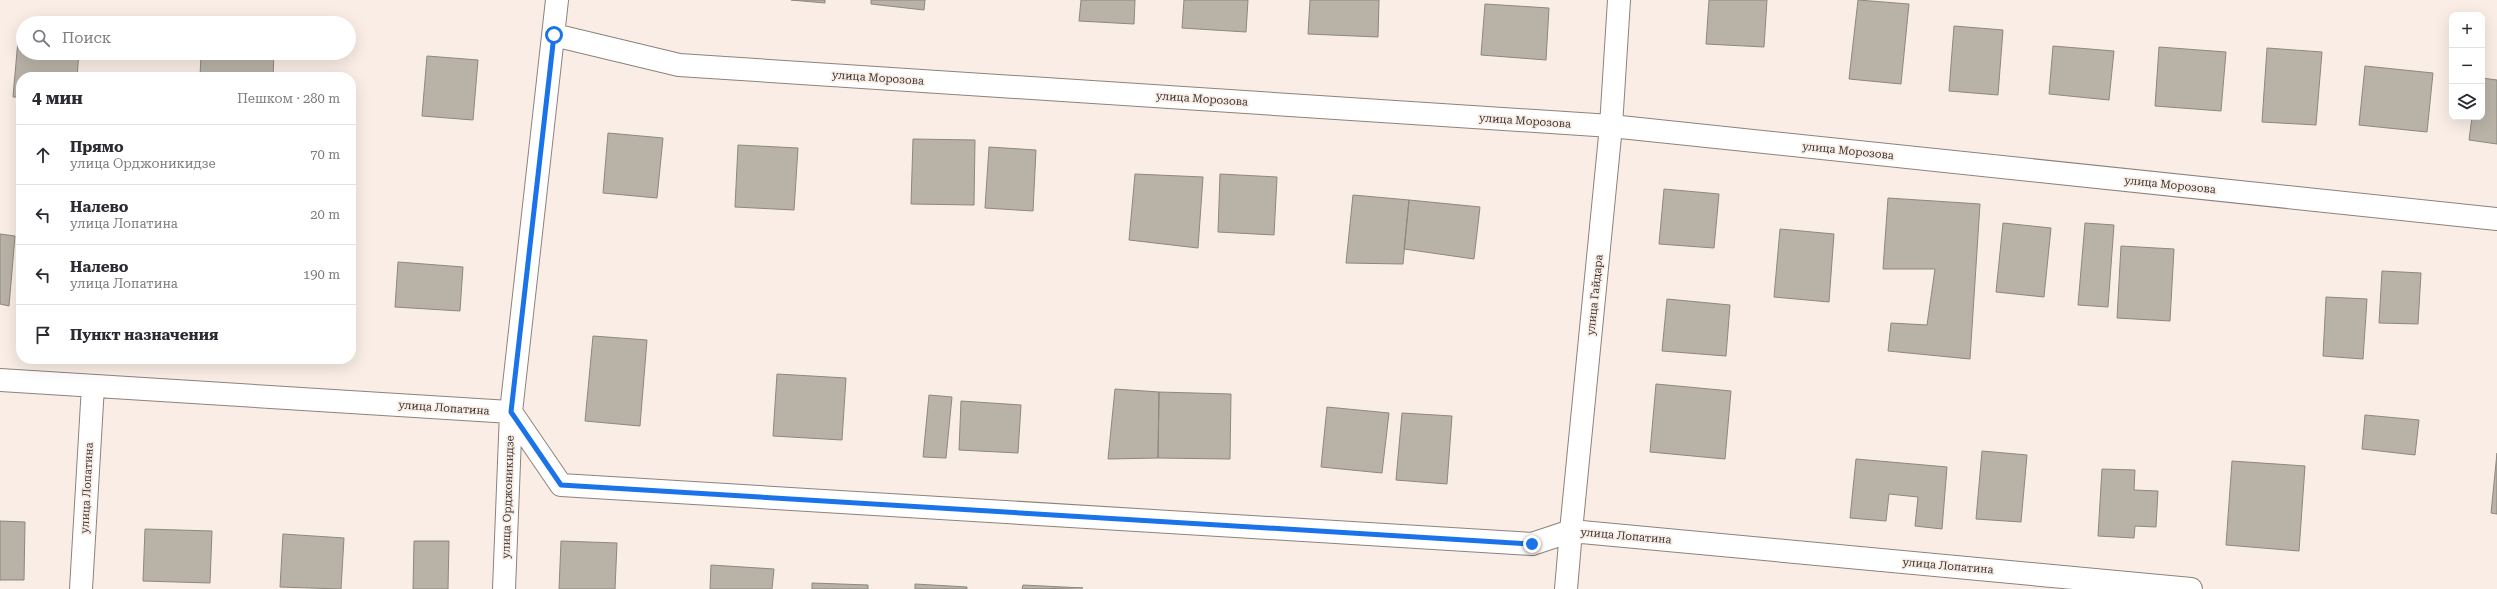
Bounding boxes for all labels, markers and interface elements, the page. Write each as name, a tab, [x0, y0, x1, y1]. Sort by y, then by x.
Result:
map controls	[2449, 12, 2485, 120]
button: +	[2449, 12, 2485, 48]
search box	[16, 16, 356, 60]
route start	[545, 26, 563, 44]
icon: search	[30, 27, 52, 49]
text: Поиск	[62, 29, 111, 47]
button: −	[2449, 48, 2485, 84]
street label: улица Морозова	[832, 68, 924, 88]
button: layers	[2449, 84, 2485, 120]
text: 4 мин	[32, 88, 83, 108]
street label: улица Морозова	[1156, 89, 1248, 109]
text: Пешком · 280 m	[237, 91, 340, 106]
street label: улица Морозова	[1479, 111, 1571, 131]
text: Прямо	[70, 138, 124, 156]
street label: улица Морозова	[1802, 140, 1894, 162]
icon: ahead	[32, 144, 54, 166]
text: 70 m	[310, 147, 340, 162]
text: улица Орджоникидзе	[70, 156, 216, 171]
street label: улица Морозова	[2124, 174, 2216, 196]
text: Налево	[70, 198, 129, 216]
icon: left	[32, 204, 54, 226]
text: 20 m	[310, 207, 340, 222]
text: улица Лопатина	[70, 216, 178, 231]
street label: улица Гайдара	[1584, 254, 1606, 336]
text: Налево	[70, 258, 129, 276]
icon: left	[32, 264, 54, 286]
text: 190 m	[303, 267, 340, 282]
text: улица Лопатина	[70, 276, 178, 291]
icon: arrive	[32, 324, 54, 346]
text: Пункт назначения	[70, 326, 218, 344]
street label: улица Лопатина	[398, 398, 490, 418]
street label: улица Орджоникидзе	[499, 435, 517, 559]
street label: улица Лопатина	[78, 442, 96, 534]
street label: улица Лопатина	[1580, 526, 1672, 546]
route end	[1523, 535, 1541, 553]
street label: улица Лопатина	[1902, 556, 1994, 576]

